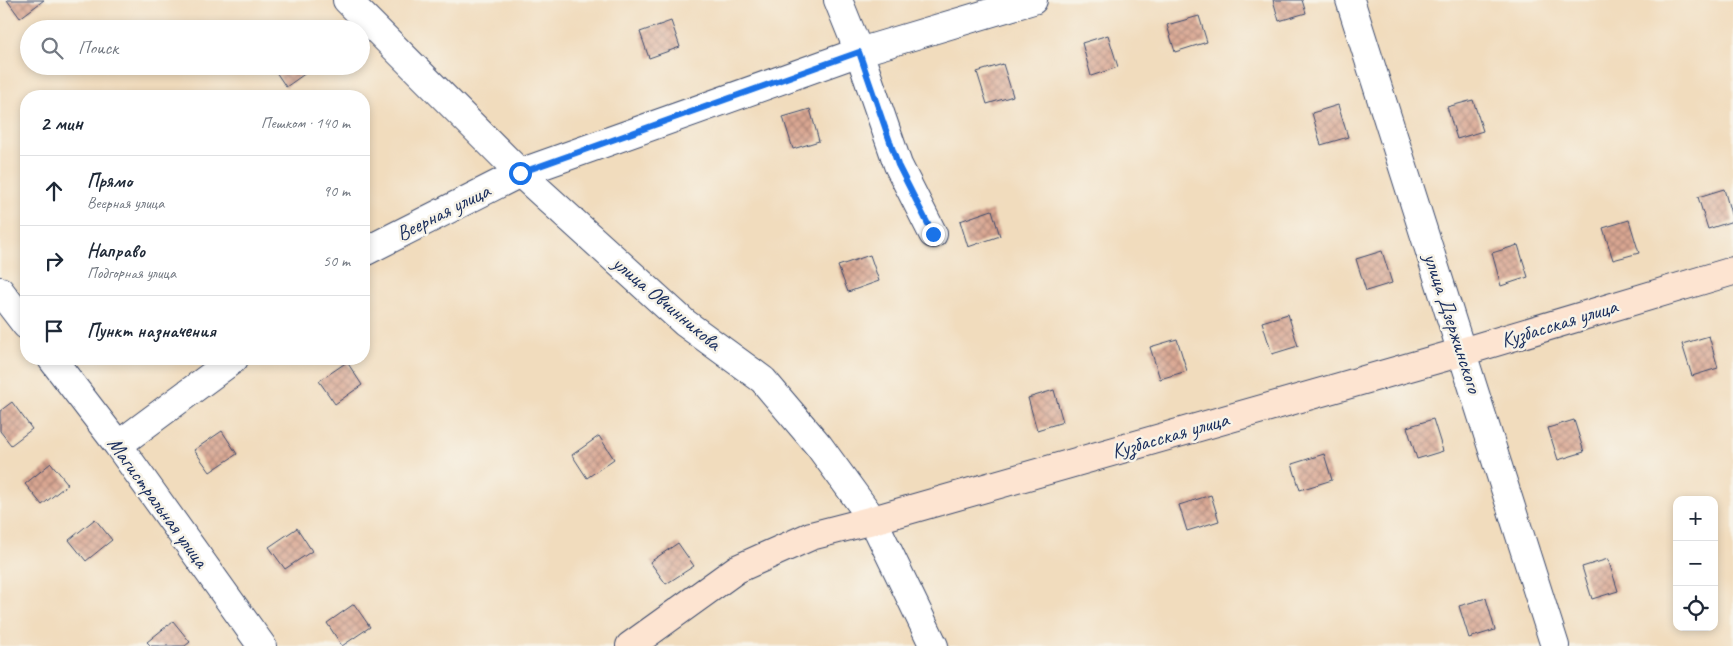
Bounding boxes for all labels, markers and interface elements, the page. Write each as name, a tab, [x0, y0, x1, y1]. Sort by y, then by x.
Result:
search box	[20, 20, 370, 75]
icon: search	[38, 34, 66, 62]
text: Поиск	[78, 36, 118, 60]
text: 2 мин	[40, 110, 83, 136]
text: Пешком · 140 m	[261, 113, 350, 133]
route start	[509, 162, 532, 185]
text: Прямо	[87, 169, 132, 193]
icon: ahead	[40, 177, 68, 205]
street label: Веерная улица	[392, 177, 496, 247]
text: 90 m	[323, 181, 350, 201]
text: Веерная улица	[87, 193, 164, 213]
route end	[922, 223, 945, 246]
text: Направо	[87, 239, 145, 263]
icon: right	[40, 247, 68, 275]
street label: улица Дзержинского	[1418, 248, 1488, 398]
street label: улица Овчинникова	[606, 249, 728, 357]
text: 50 m	[323, 251, 350, 271]
text: Подгорная улица	[87, 263, 176, 283]
street label: Кузбасская улица	[1498, 292, 1622, 354]
icon: arrive	[40, 317, 68, 345]
text: Пункт назначения	[87, 319, 216, 343]
street label: Кузбасская улица	[1109, 405, 1233, 465]
street label: Магистральная улица	[102, 432, 215, 574]
map controls	[1673, 496, 1718, 631]
button: +	[1673, 496, 1718, 541]
button: −	[1673, 541, 1718, 586]
button: locate	[1673, 586, 1718, 631]

